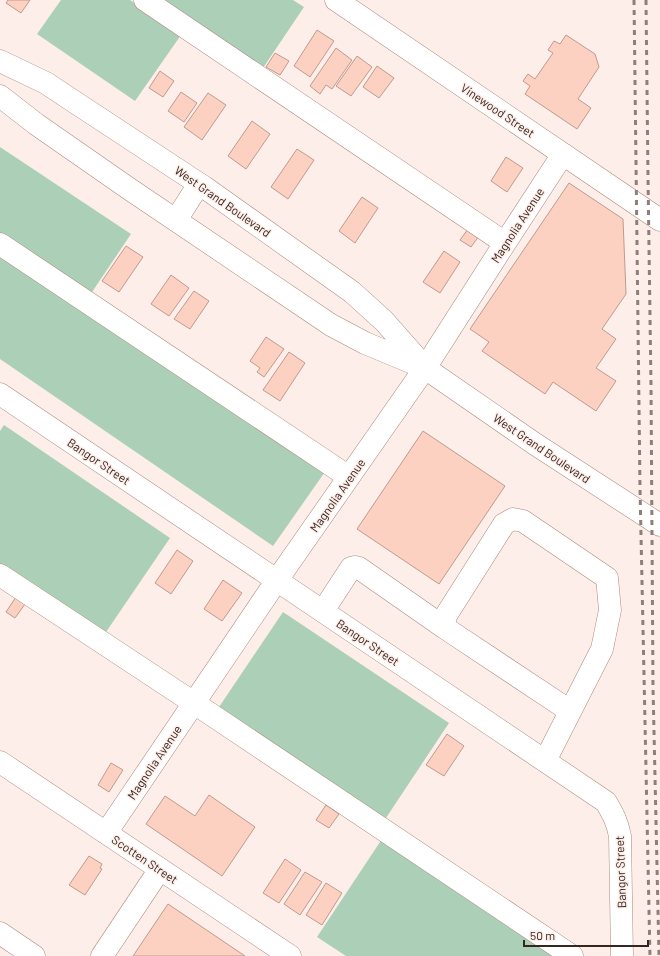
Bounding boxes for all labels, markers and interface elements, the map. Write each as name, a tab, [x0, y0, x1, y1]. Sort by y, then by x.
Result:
street label: Vinewood Street	[458, 80, 538, 140]
street label: West Grand Boulevard	[172, 163, 274, 239]
street label: Magnolia Avenue	[488, 185, 546, 265]
street label: West Grand Boulevard	[491, 410, 593, 486]
street label: Bangor Street	[65, 435, 133, 487]
street label: Magnolia Avenue	[306, 456, 368, 534]
street label: Bangor Street	[334, 616, 402, 668]
street label: Magnolia Avenue	[124, 722, 184, 802]
street label: Scotten Street	[109, 832, 181, 886]
street label: Bangor Street	[612, 836, 628, 908]
scale bar	[524, 922, 648, 948]
text: 50 m	[530, 928, 555, 942]

